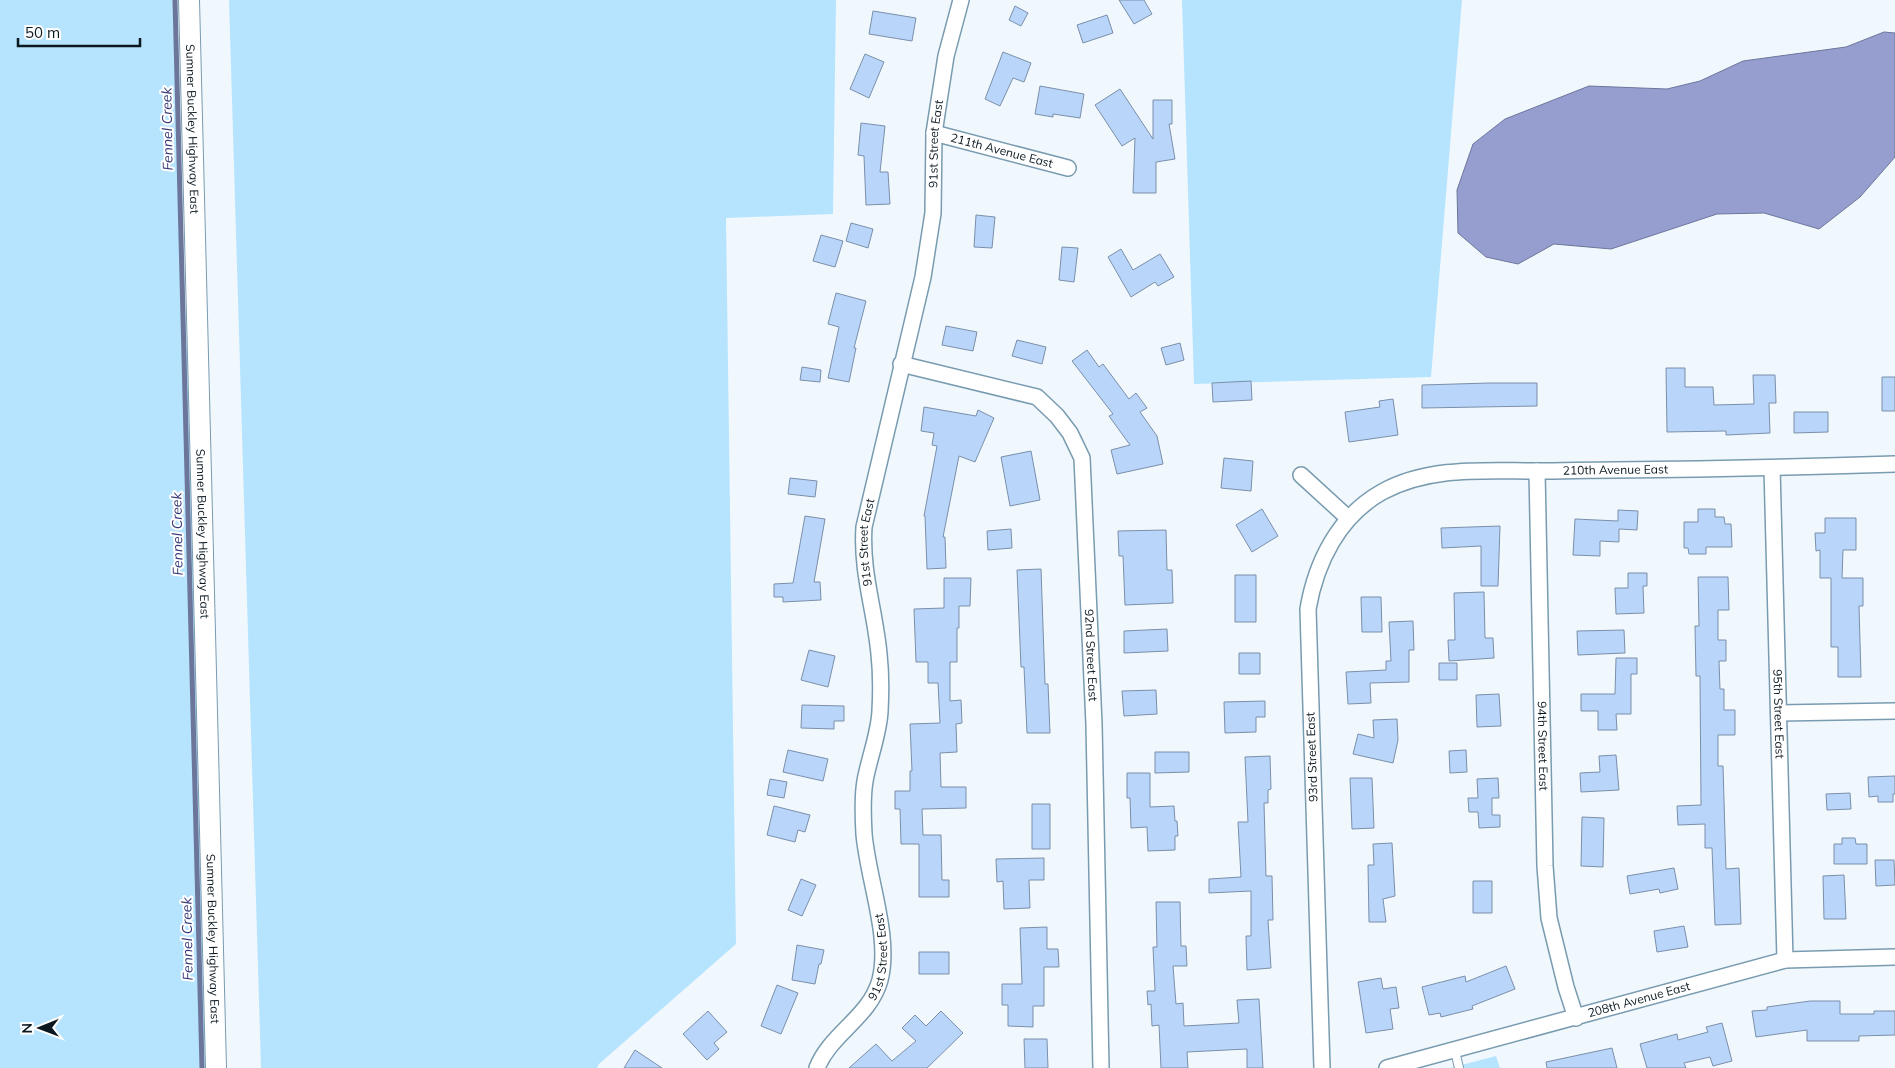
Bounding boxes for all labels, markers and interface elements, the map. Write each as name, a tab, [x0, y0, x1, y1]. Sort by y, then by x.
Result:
scale bar	[18, 15, 140, 47]
text: 50 m	[25, 23, 60, 42]
street label: Sumner Buckley Highway East	[183, 44, 202, 214]
water label: Fennel Creek	[157, 86, 177, 171]
street label: 91st Street East	[925, 99, 946, 188]
street label: 211th Avenue East	[949, 130, 1055, 171]
street label: Sumner Buckley Highway East	[193, 449, 213, 619]
street label: 210th Avenue East	[1563, 461, 1668, 478]
water label: Fennel Creek	[167, 491, 187, 576]
street label: 91st Street East	[856, 497, 877, 587]
street label: 92nd Street East	[1082, 609, 1101, 702]
street label: 95th Street East	[1770, 669, 1788, 759]
street label: 94th Street East	[1535, 701, 1551, 791]
street label: 93rd Street East	[1302, 712, 1321, 802]
street label: Sumner Buckley Highway East	[204, 854, 223, 1024]
water label: Fennel Creek	[177, 896, 197, 981]
street label: 91st Street East	[864, 912, 890, 1003]
street label: 208th Avenue East	[1586, 978, 1692, 1020]
north arrow	[15, 1003, 65, 1053]
text: N	[18, 1023, 36, 1034]

